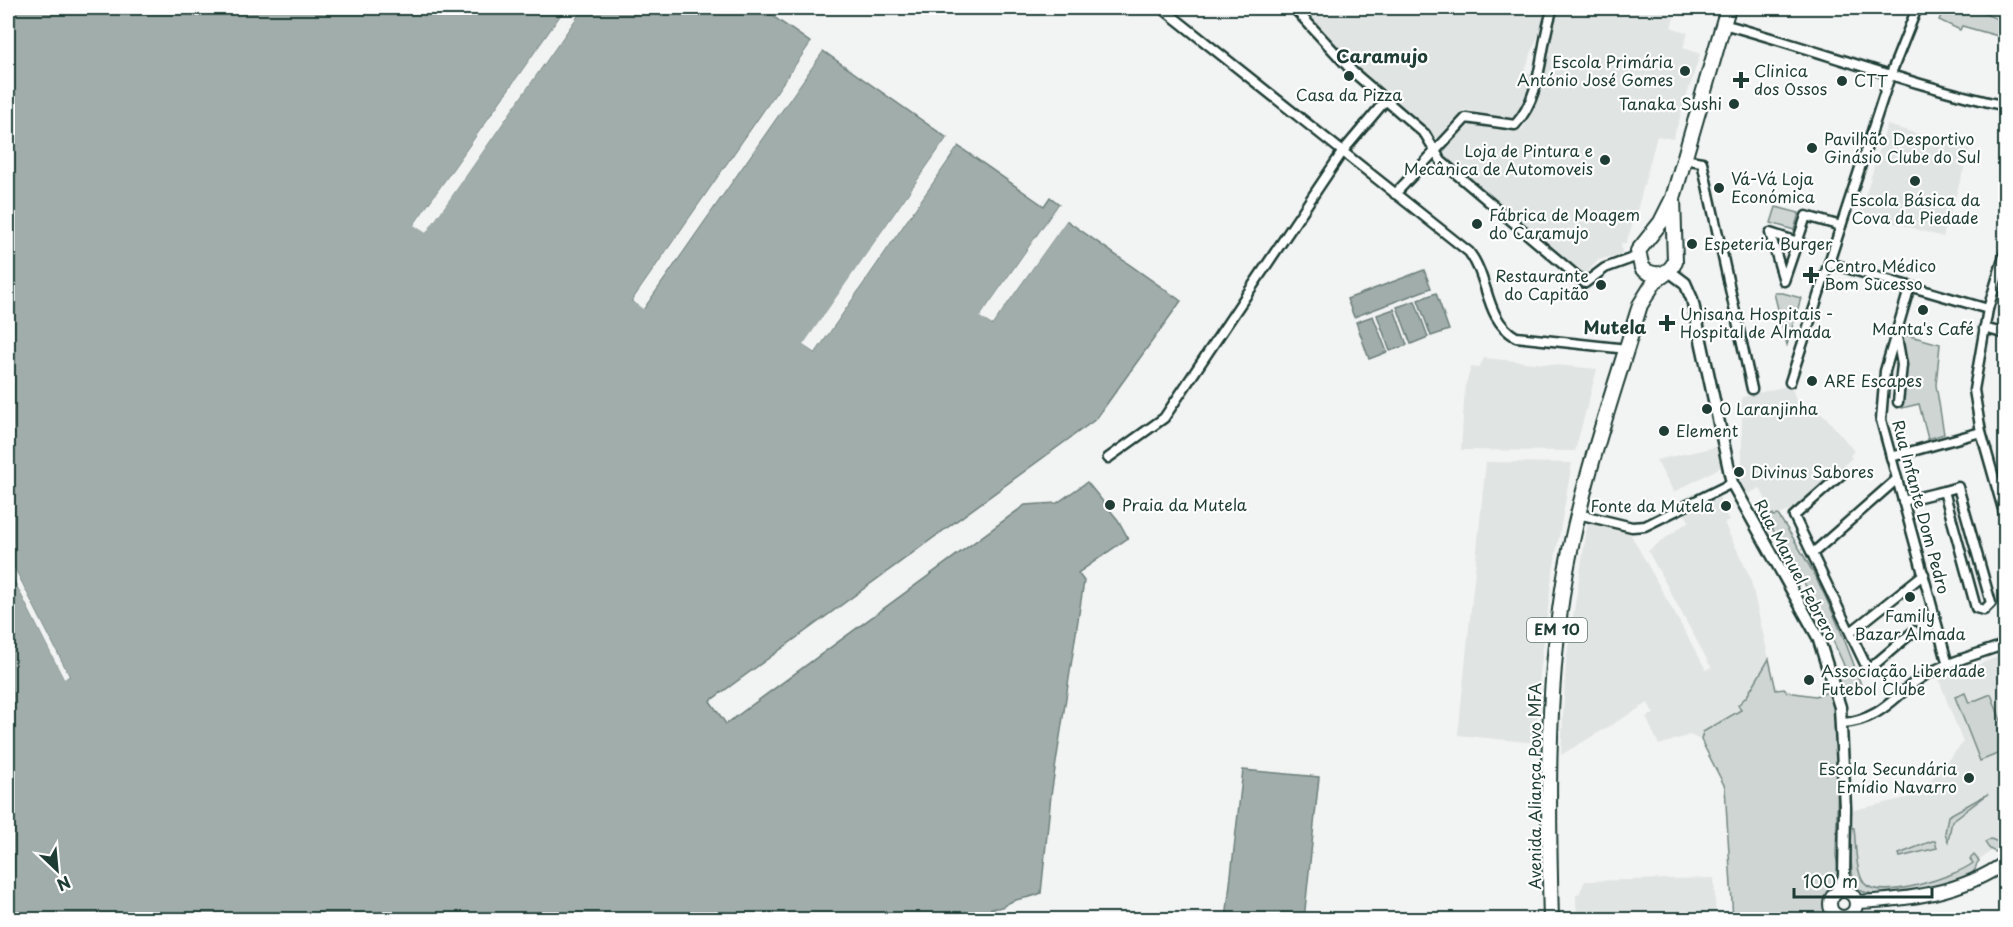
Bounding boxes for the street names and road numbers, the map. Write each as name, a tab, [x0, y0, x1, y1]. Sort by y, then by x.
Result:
street label: Rua Infante Dom Pedro	[1887, 417, 1957, 597]
street label: Rua Manuel Febrero	[1749, 494, 1844, 645]
road number: EM 10	[1527, 618, 1587, 642]
street label: Avenida Aliança Povo MFA	[1522, 683, 1546, 889]

